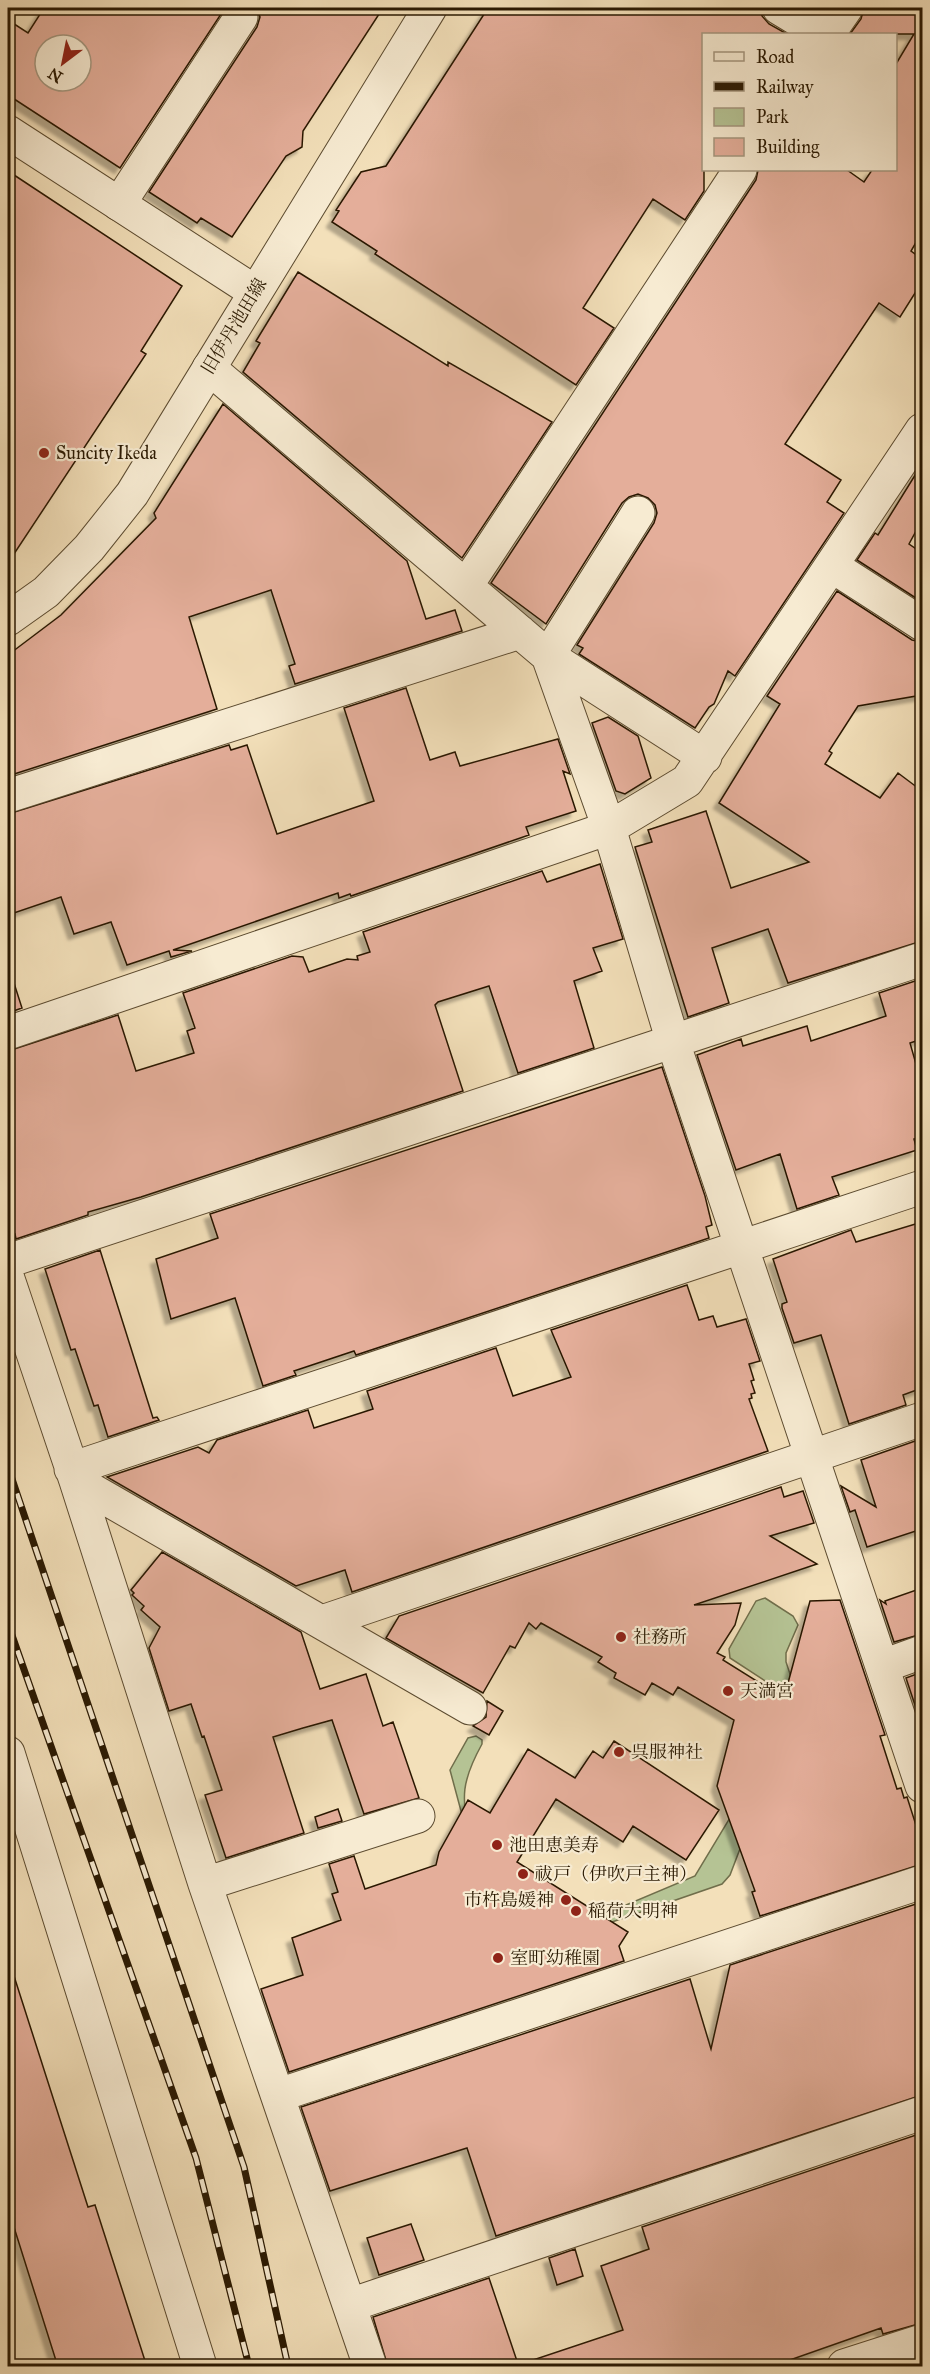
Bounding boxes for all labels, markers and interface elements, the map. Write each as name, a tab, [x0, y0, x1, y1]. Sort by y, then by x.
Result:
north arrow	[33, 33, 93, 93]
legend	[702, 33, 897, 171]
text: Road	[756, 46, 794, 68]
text: N	[44, 63, 66, 87]
text: Railway	[756, 76, 814, 98]
text: Park	[756, 106, 789, 128]
text: Building	[756, 136, 820, 159]
street label: 旧伊丹池田線	[197, 274, 271, 378]
place label: Suncity Ikeda	[56, 442, 157, 464]
marker: Suncity Ikeda	[37, 446, 51, 460]
place label: 社務所	[633, 1626, 687, 1648]
marker: 社務所	[614, 1630, 628, 1644]
place label: 天満宮	[740, 1680, 794, 1702]
marker: 天満宮	[721, 1684, 735, 1698]
place label: 呉服神社	[631, 1741, 703, 1763]
marker: 呉服神社	[612, 1745, 626, 1759]
place label: 池田恵美寿	[509, 1834, 599, 1856]
marker: 池田恵美寿	[490, 1838, 504, 1852]
place label: 祓戸（伊吹戸主神）	[535, 1863, 697, 1885]
marker: 祓戸（伊吹戸主神）	[516, 1867, 530, 1881]
place label: 市杵島媛神	[464, 1889, 554, 1911]
marker: 市杵島媛神	[559, 1893, 573, 1907]
place label: 稲荷大明神	[588, 1900, 678, 1922]
marker: 稲荷大明神	[569, 1904, 583, 1918]
place label: 室町幼稚園	[510, 1947, 600, 1969]
marker: 室町幼稚園	[491, 1951, 505, 1965]

